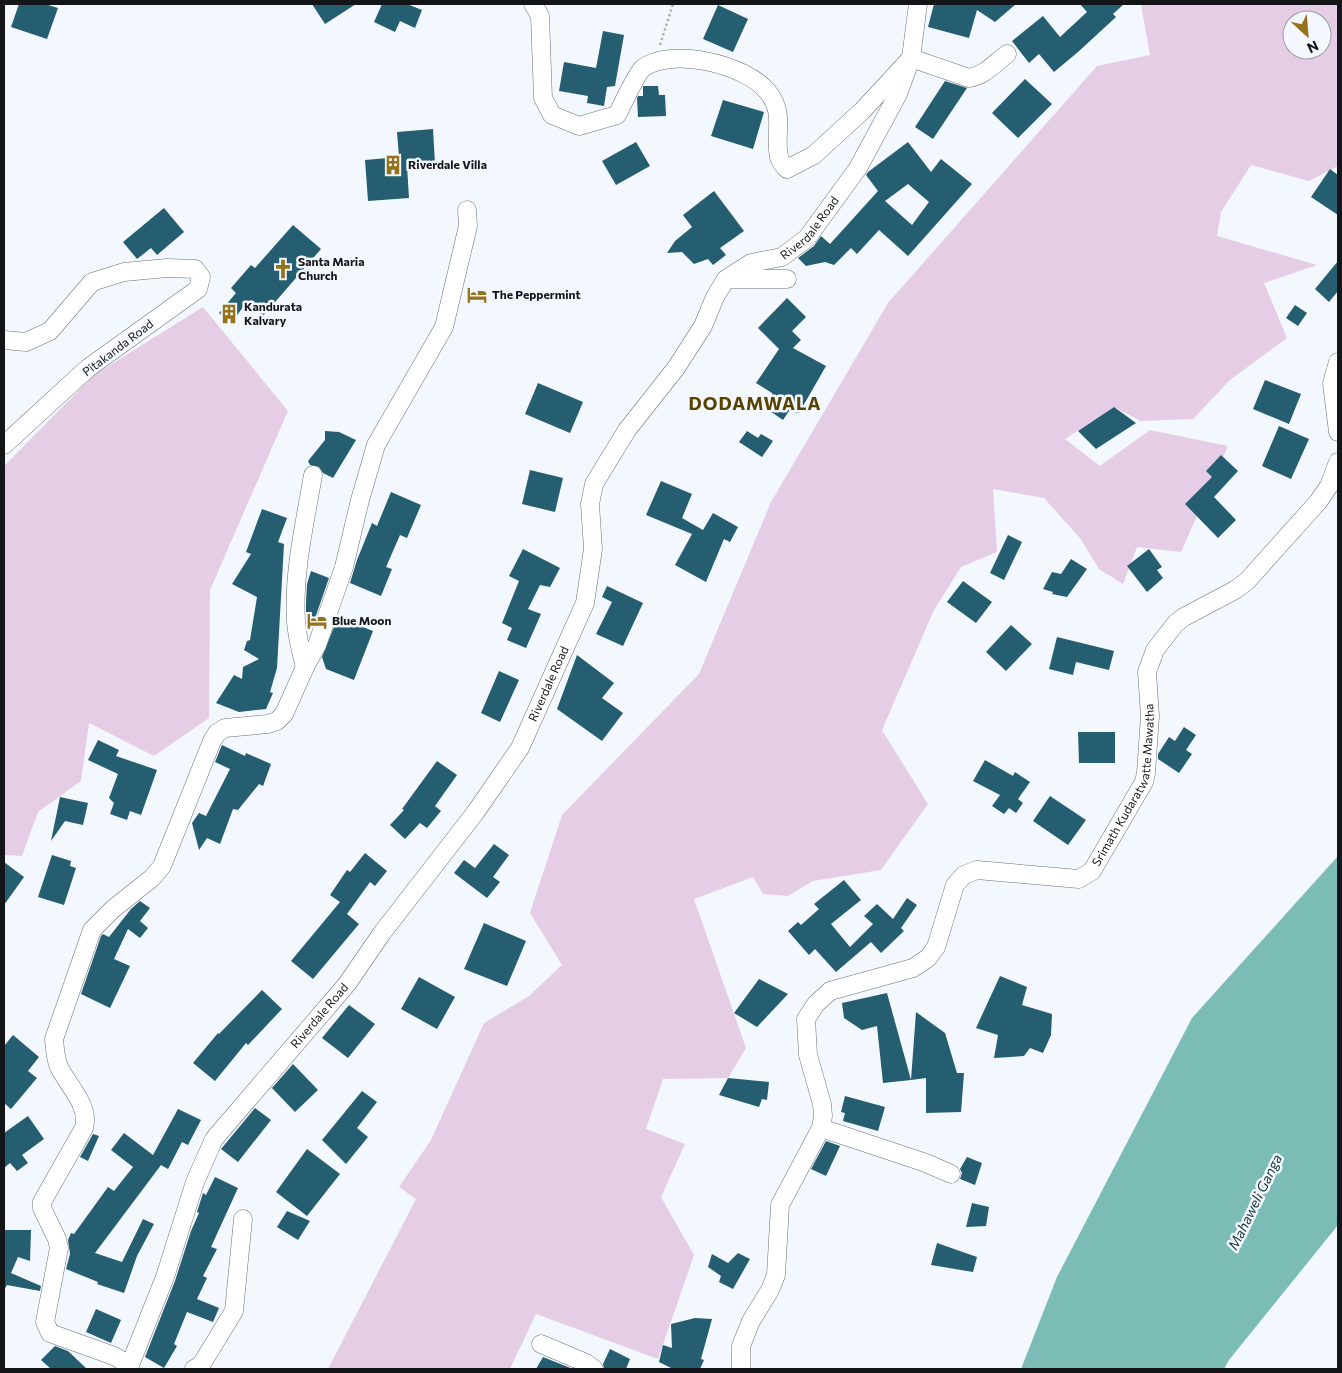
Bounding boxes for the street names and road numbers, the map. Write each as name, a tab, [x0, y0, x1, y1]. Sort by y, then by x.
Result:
street label: Riverdale Road	[777, 193, 841, 262]
street label: Pitakanda Road	[79, 316, 156, 378]
street label: Riverdale Road	[525, 644, 571, 723]
street label: Srimath Kudaratwatte Mawatha	[1088, 703, 1156, 868]
street label: Riverdale Road	[287, 980, 351, 1051]

